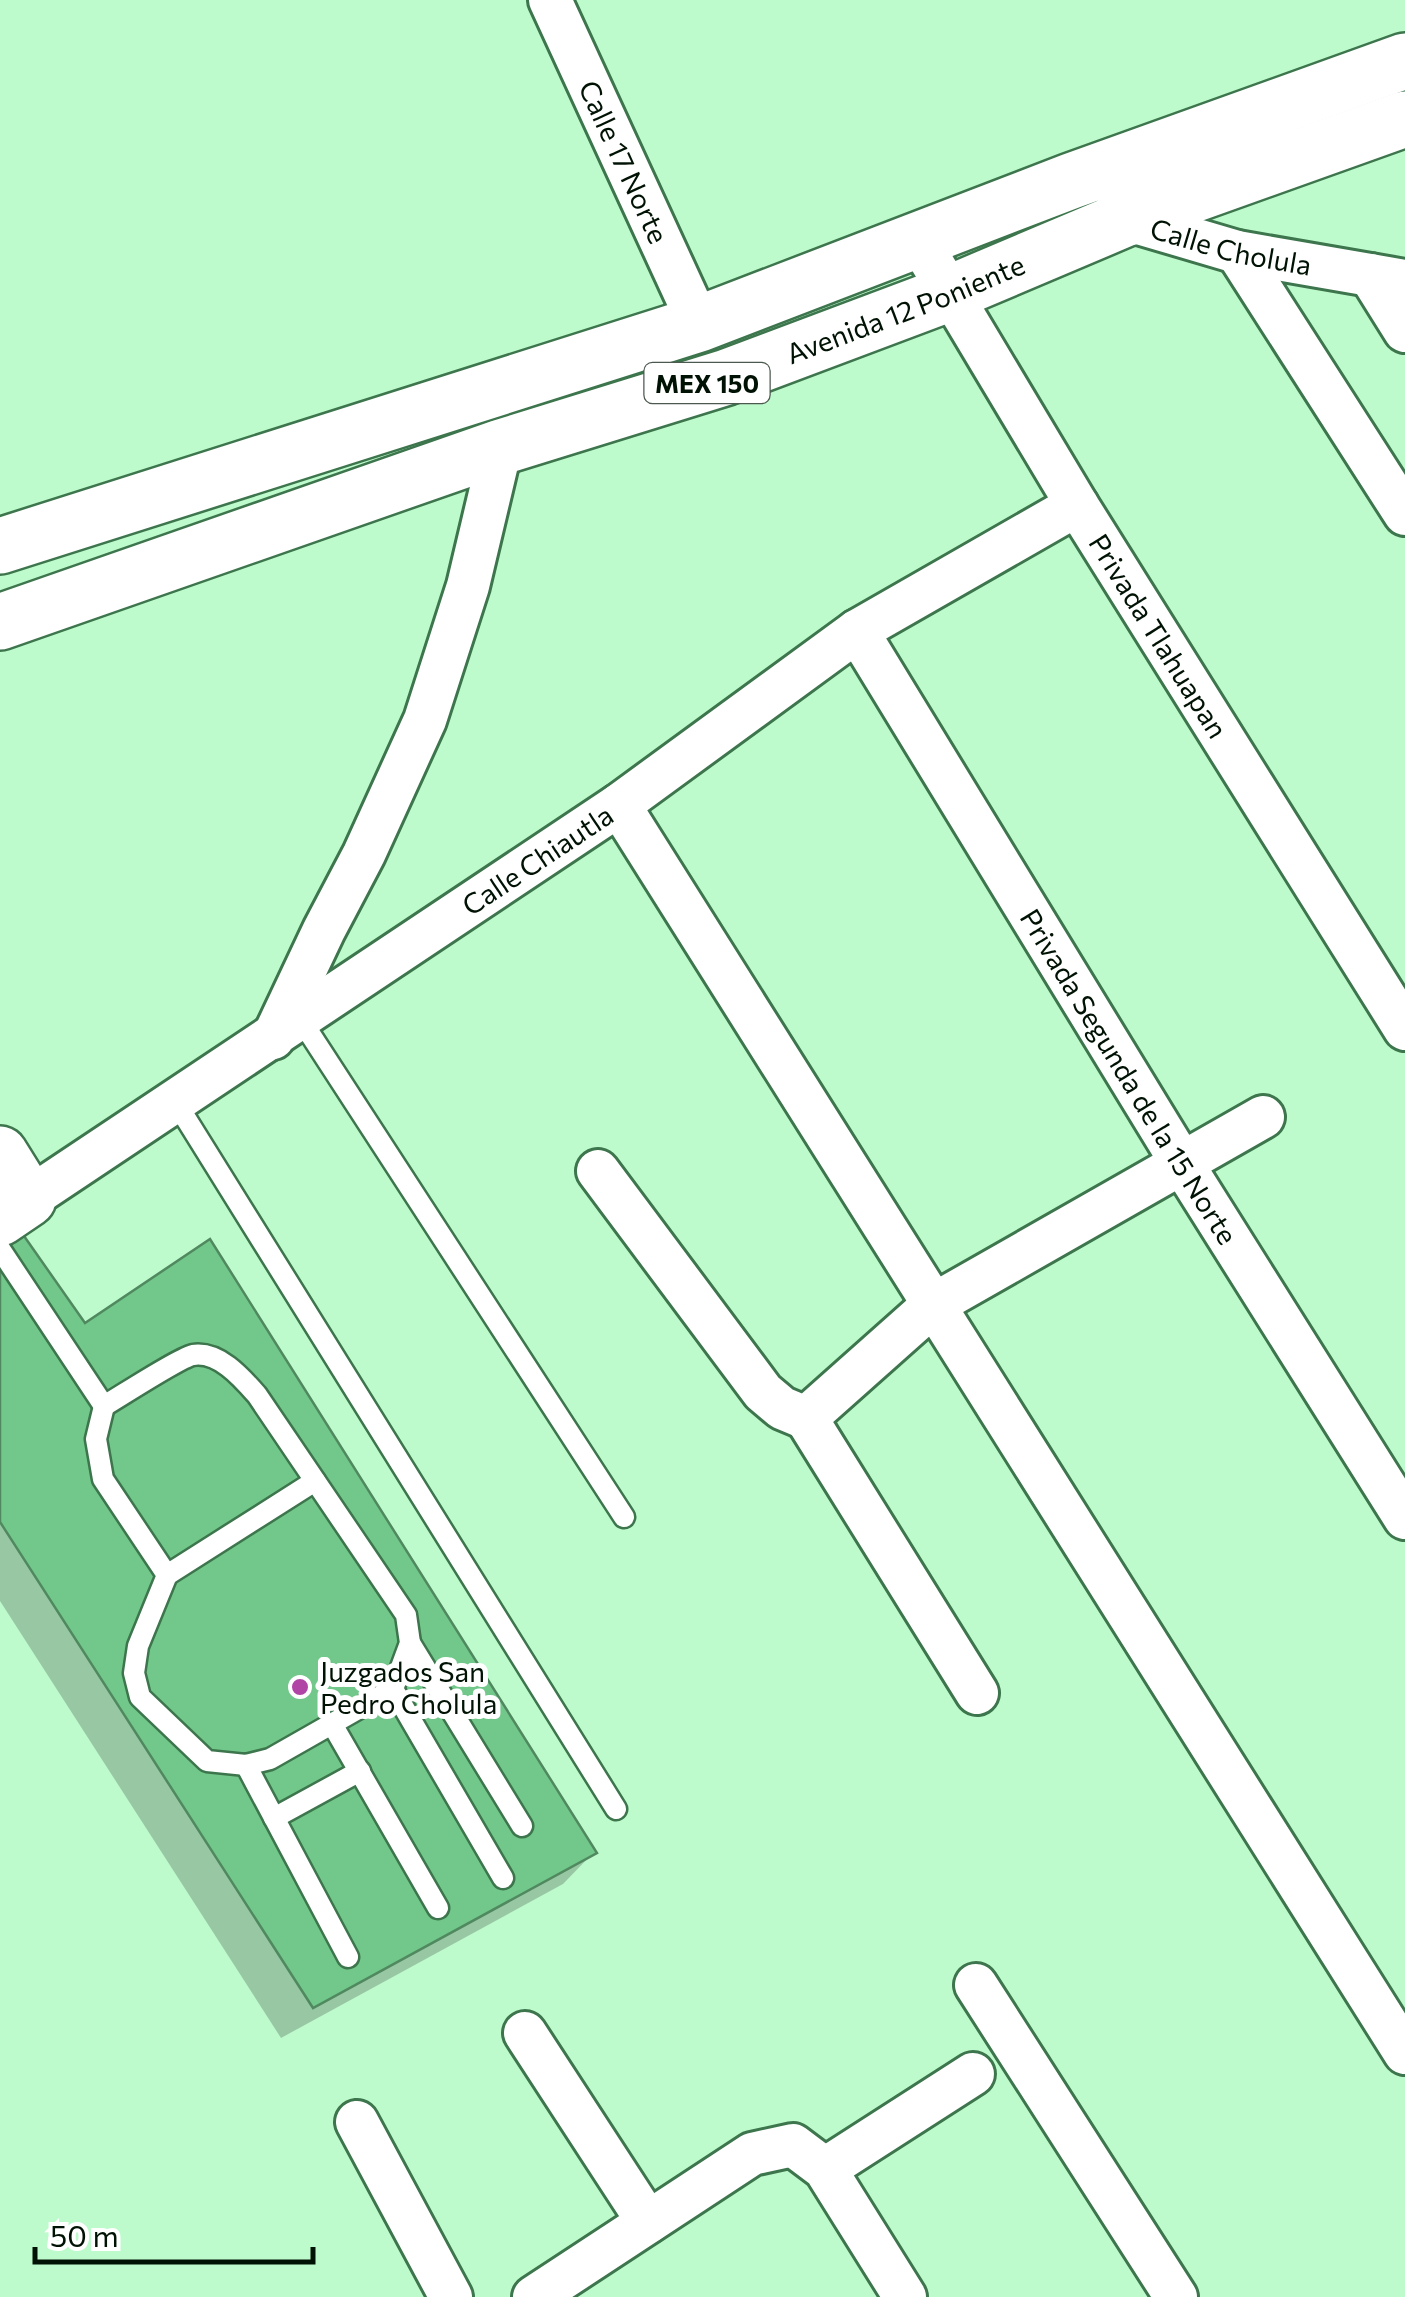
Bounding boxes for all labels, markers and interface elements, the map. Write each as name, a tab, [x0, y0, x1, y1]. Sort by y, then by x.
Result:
street label: Calle 17 Norte	[572, 75, 676, 249]
street label: Calle Cholula	[1146, 210, 1314, 282]
street label: Avenida 12 Poniente	[781, 247, 1029, 370]
road number: MEX 150	[644, 363, 770, 403]
street label: Privada Tlahuapan	[1082, 528, 1235, 744]
street label: Calle Chiautla	[455, 797, 619, 922]
street label: Privada Segunda de la 15 Norte	[1014, 902, 1245, 1250]
place label: Juzgados San Pedro Cholula	[320, 1654, 497, 1720]
marker: Juzgados San Pedro Cholula	[289, 1676, 311, 1698]
scale bar	[35, 2202, 312, 2264]
text: 50 m	[50, 2216, 119, 2253]

